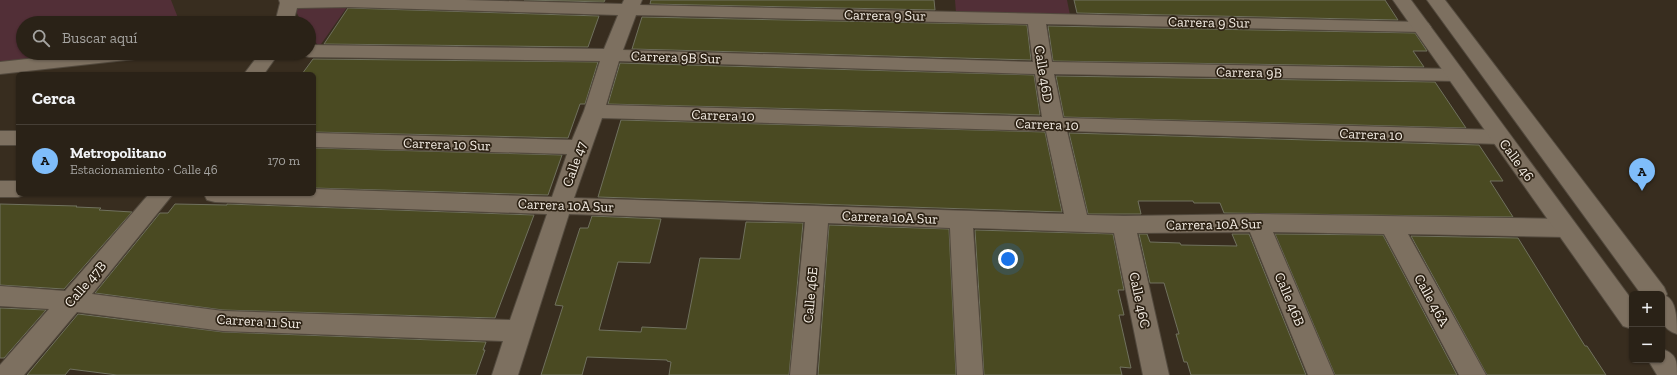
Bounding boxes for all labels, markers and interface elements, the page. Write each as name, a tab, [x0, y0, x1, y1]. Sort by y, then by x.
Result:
street label: Carrera 9 Sur	[844, 6, 926, 25]
street label: Carrera 9 Sur	[1168, 13, 1250, 32]
search box	[16, 16, 316, 60]
icon: search	[30, 27, 52, 49]
text: Buscar aquí	[62, 29, 138, 47]
street label: Calle 46D	[1031, 44, 1056, 104]
street label: Carrera 9B Sur	[631, 47, 721, 68]
street label: Carrera 9B	[1216, 63, 1282, 82]
text: Cerca	[32, 88, 75, 108]
street label: Carrera 10	[691, 106, 755, 125]
street label: Carrera 10	[1015, 115, 1079, 134]
street label: Carrera 10	[1339, 125, 1403, 144]
street label: Carrera 10 Sur	[403, 134, 491, 155]
street label: Calle 46	[1496, 136, 1538, 185]
street label: Calle 47	[559, 139, 590, 189]
text: Metropolitano	[70, 144, 166, 162]
text: A	[41, 153, 49, 168]
text: 170 m	[267, 153, 300, 168]
pin: A	[1629, 158, 1655, 191]
text: Estacionamiento · Calle 46	[70, 162, 218, 177]
street label: Carrera 10A Sur	[518, 195, 614, 216]
street label: Carrera 10A Sur	[842, 207, 938, 228]
street label: Carrera 10A Sur	[1166, 215, 1262, 234]
your location	[998, 249, 1018, 269]
street label: Calle 47B	[61, 258, 110, 311]
street label: Calle 46E	[800, 266, 821, 324]
street label: Calle 46C	[1125, 270, 1154, 330]
street label: Calle 46B	[1271, 270, 1308, 328]
street label: Calle 46A	[1410, 271, 1453, 330]
map controls	[1629, 291, 1665, 363]
button: +	[1629, 291, 1665, 327]
street label: Carrera 11 Sur	[216, 311, 302, 332]
button: −	[1629, 327, 1665, 363]

